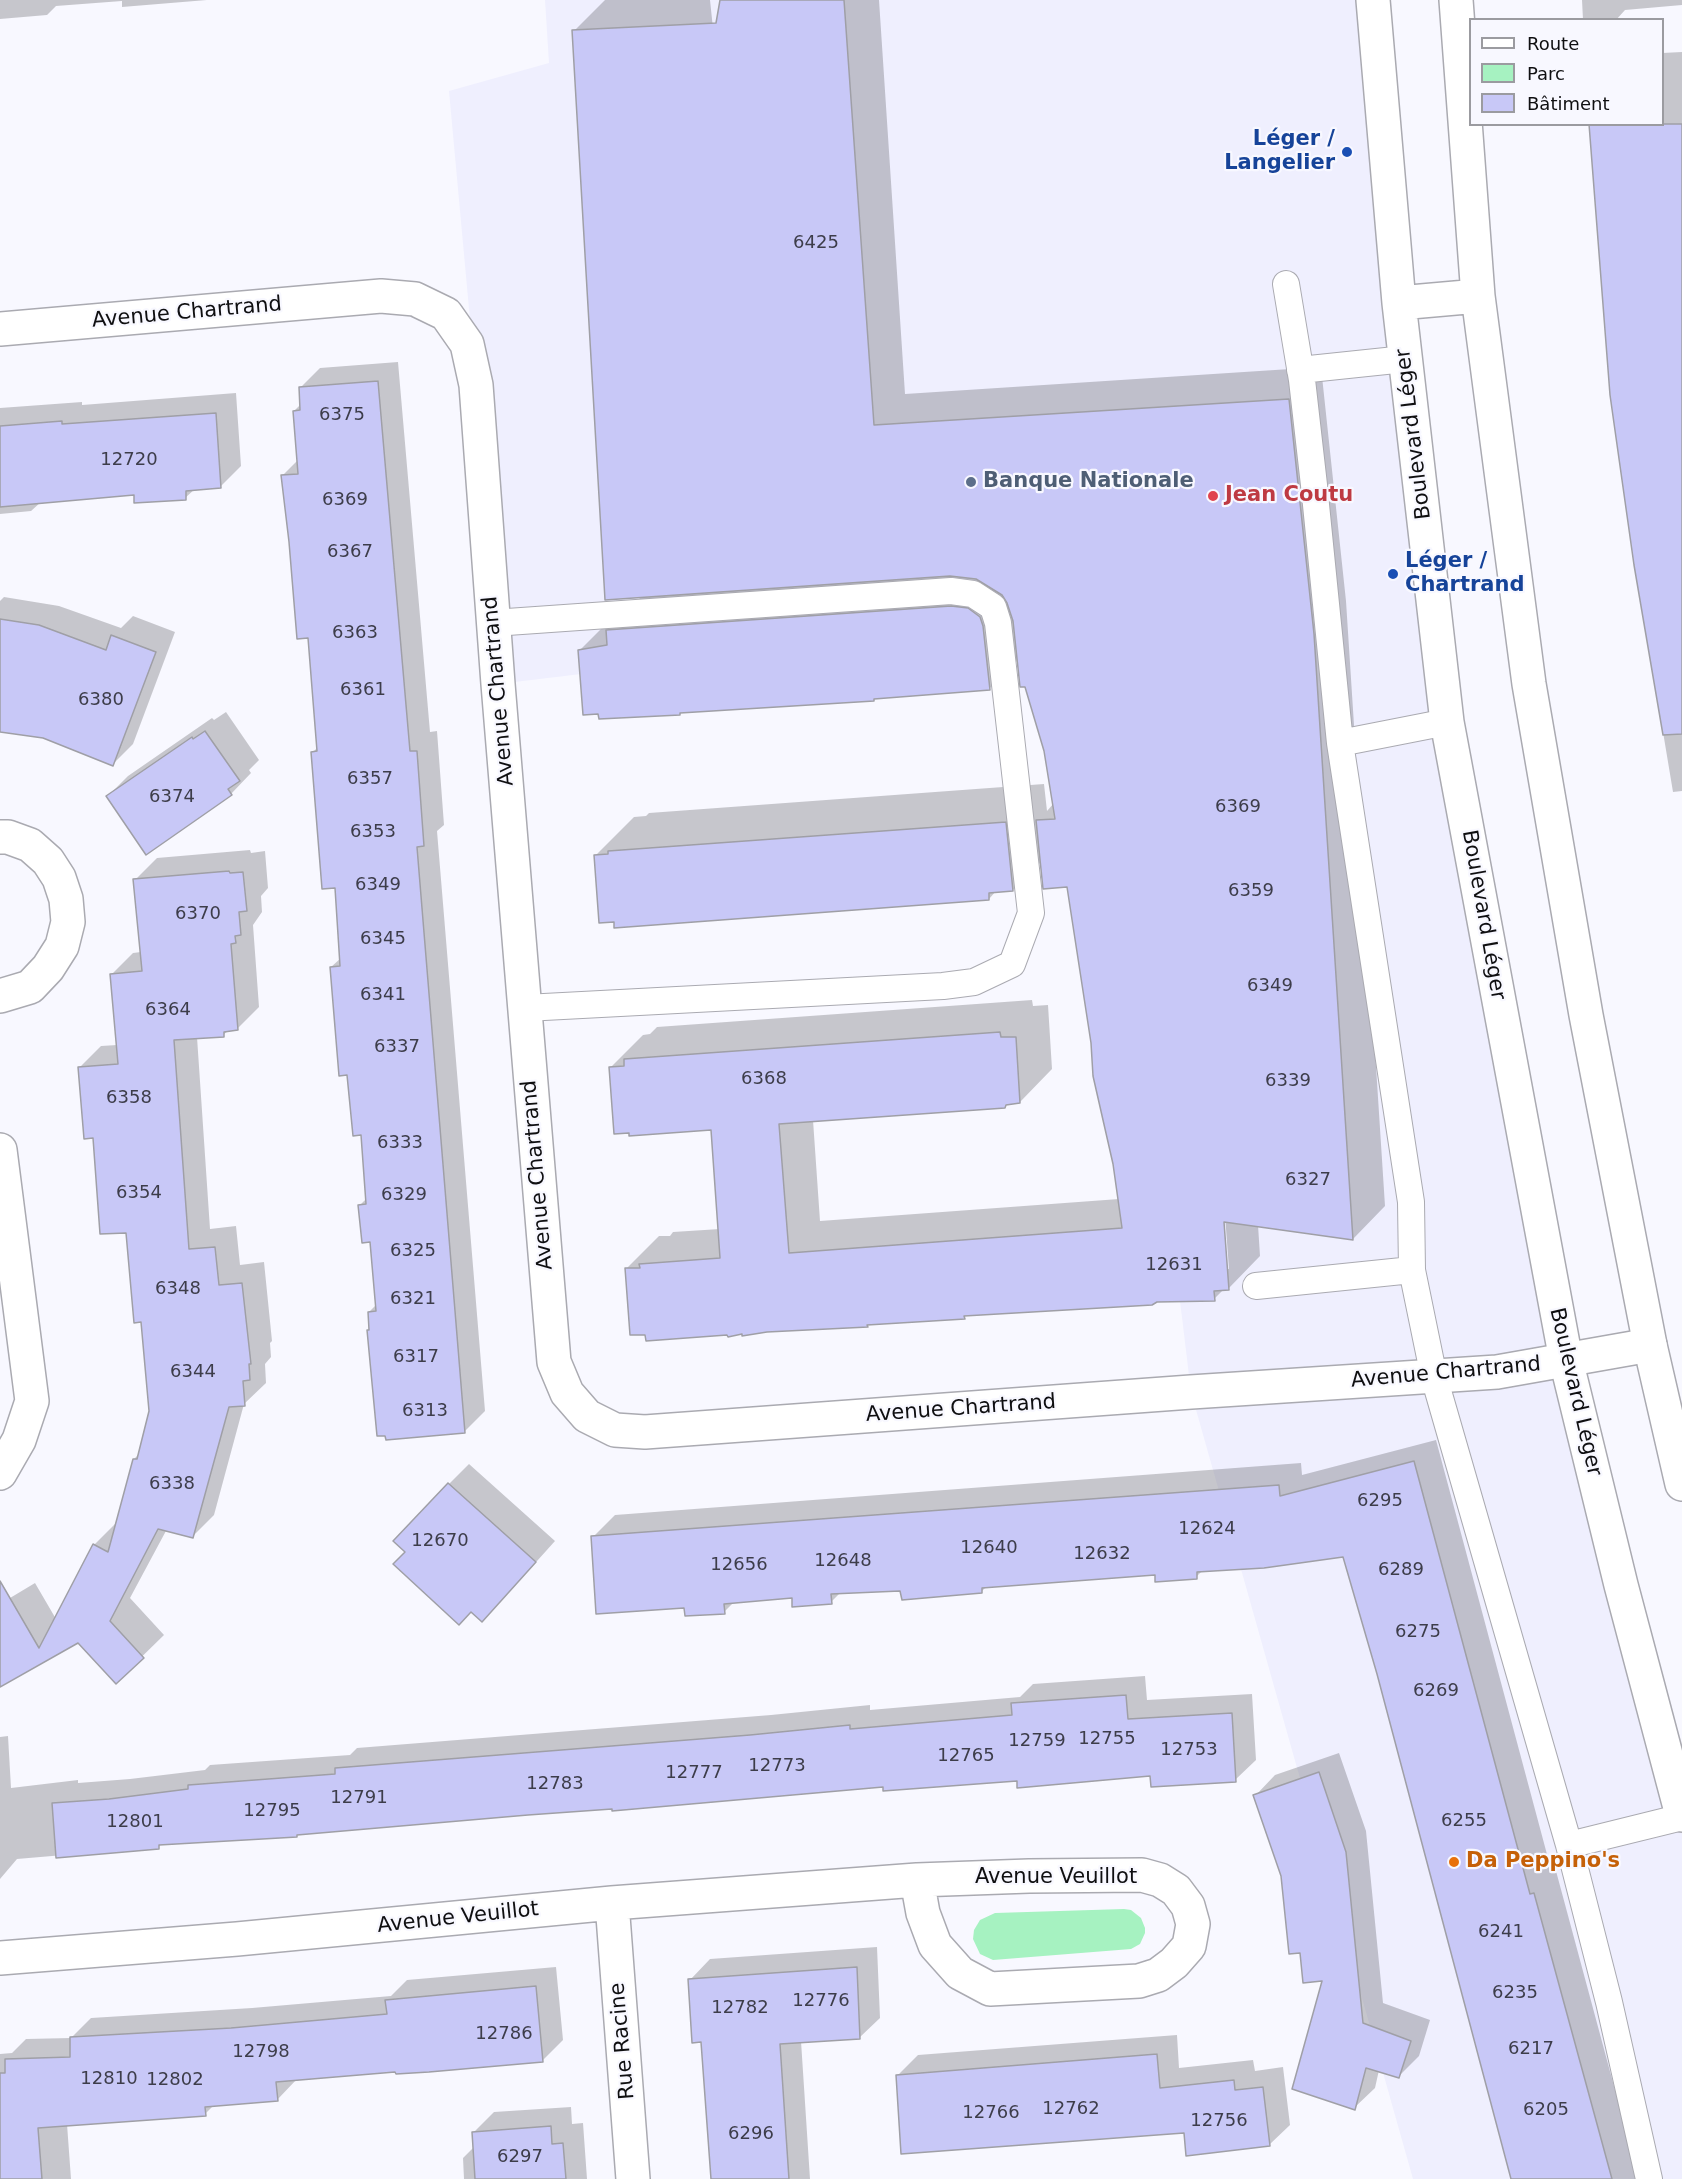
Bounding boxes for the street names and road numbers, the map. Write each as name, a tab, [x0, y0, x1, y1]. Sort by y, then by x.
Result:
street label: Avenue Chartrand	[91, 292, 283, 334]
street label: Boulevard Léger	[1391, 347, 1437, 521]
street label: Avenue Chartrand	[478, 595, 520, 787]
street label: Boulevard Léger	[1456, 828, 1510, 1002]
street label: Avenue Chartrand	[517, 1079, 559, 1271]
street label: Boulevard Léger	[1543, 1305, 1607, 1479]
street label: Avenue Chartrand	[1350, 1352, 1542, 1394]
street label: Avenue Chartrand	[865, 1390, 1057, 1428]
street label: Avenue Veuillot	[975, 1865, 1137, 1891]
street label: Avenue Veuillot	[376, 1897, 540, 1939]
street label: Rue Racine	[605, 1982, 641, 2100]

